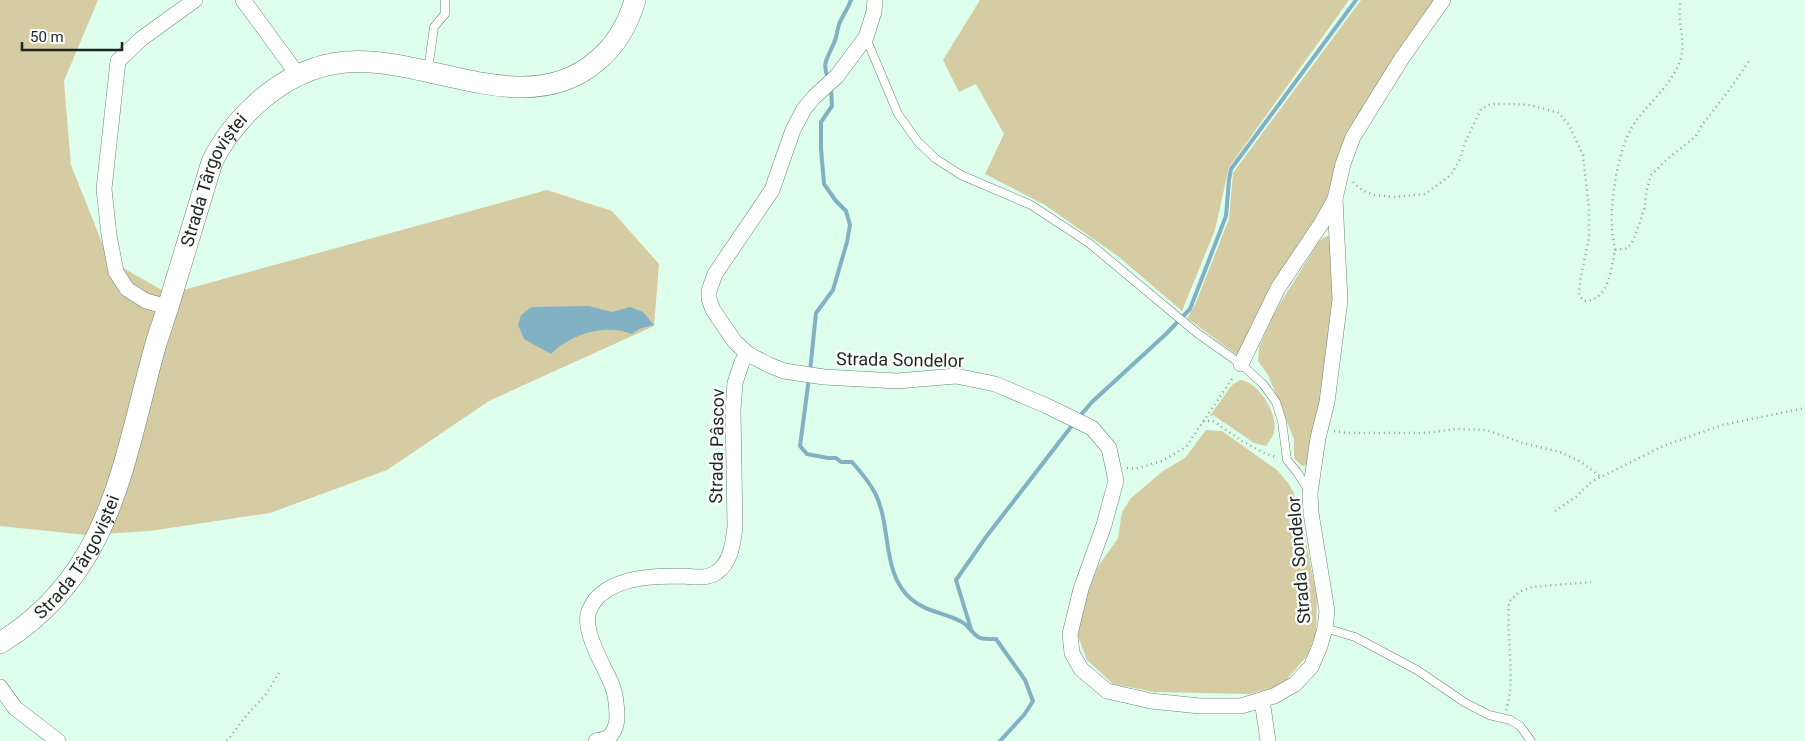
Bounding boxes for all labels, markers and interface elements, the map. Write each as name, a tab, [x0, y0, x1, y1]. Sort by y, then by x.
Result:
scale bar	[22, 20, 122, 52]
text: 50 m	[30, 28, 64, 46]
street label: Strada Târgoviștei	[176, 109, 251, 249]
street label: Strada Sondelor	[836, 348, 964, 371]
street label: Strada Pâscov	[705, 388, 728, 504]
street label: Strada Târgoviștei	[30, 492, 123, 623]
street label: Strada Sondelor	[1282, 495, 1315, 625]

